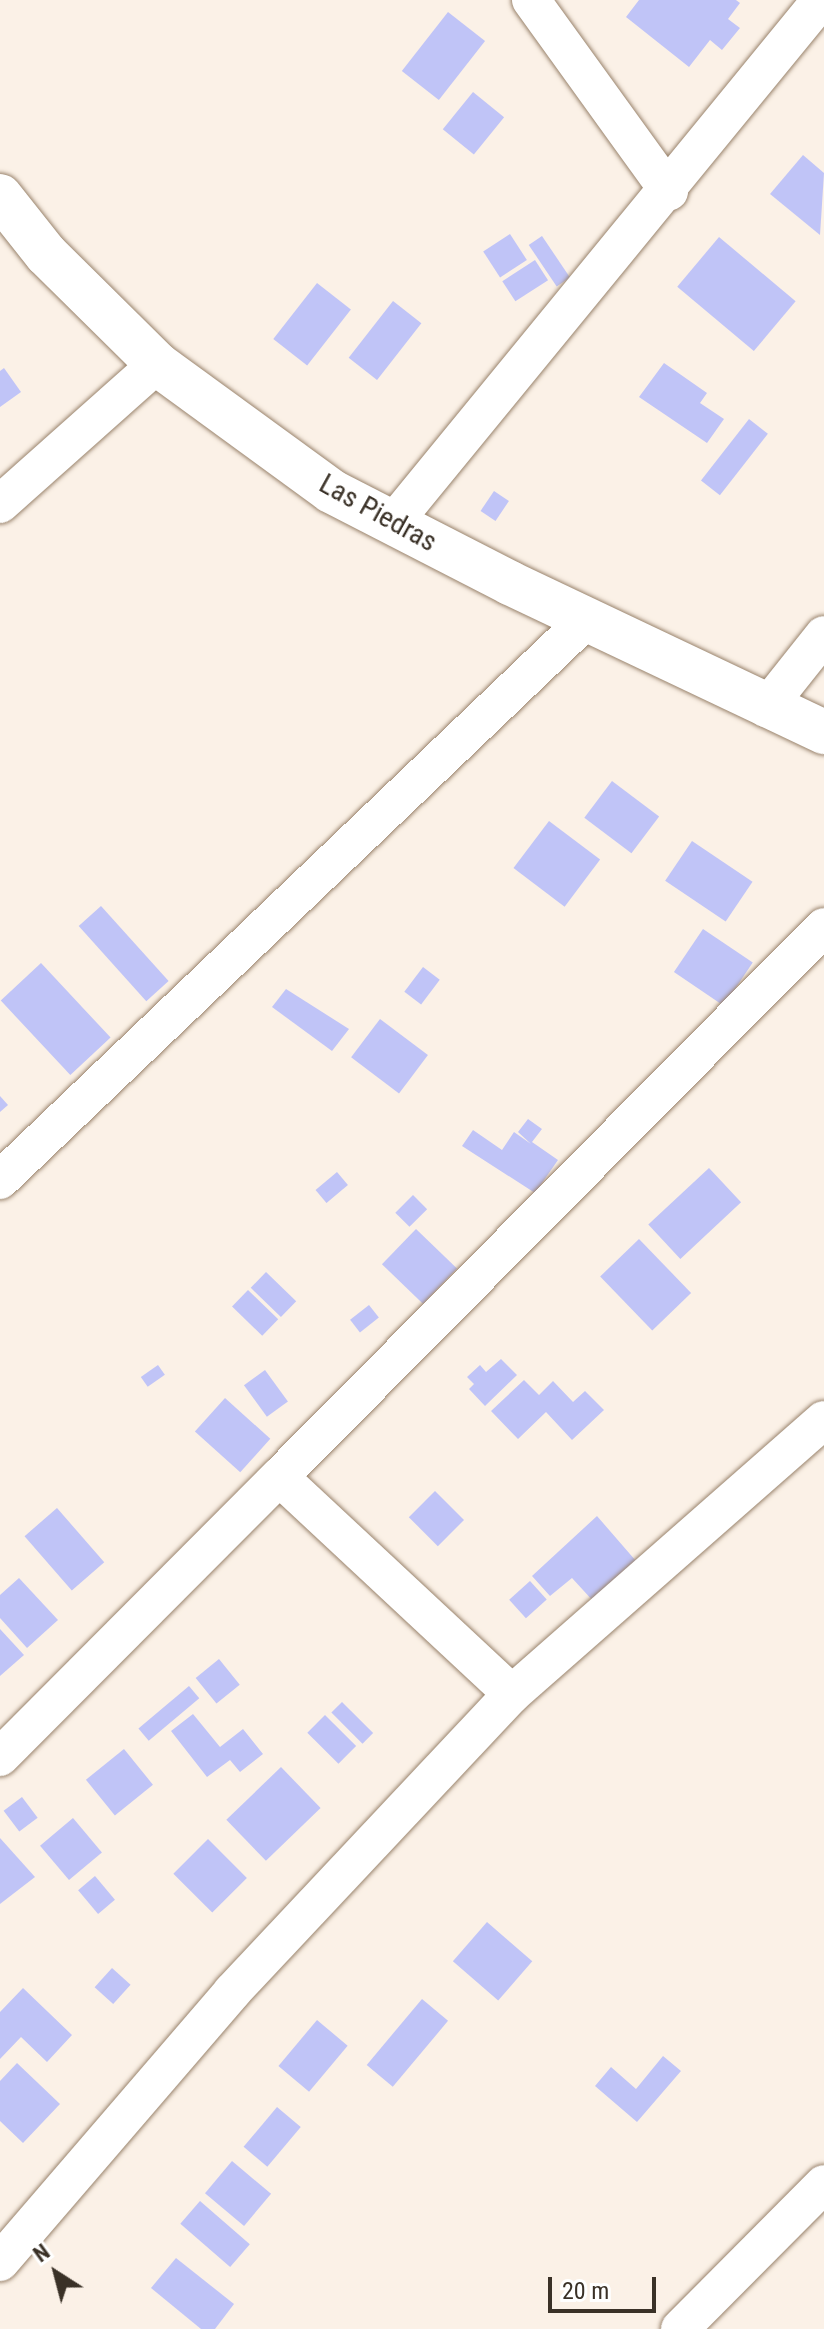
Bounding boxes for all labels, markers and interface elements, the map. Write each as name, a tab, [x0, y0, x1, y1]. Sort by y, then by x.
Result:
street label: Las Piedras	[313, 467, 443, 559]
north arrow	[16, 2233, 96, 2313]
text: N	[29, 2239, 54, 2267]
scale bar	[552, 2261, 660, 2311]
text: 20 m	[562, 2277, 609, 2305]

